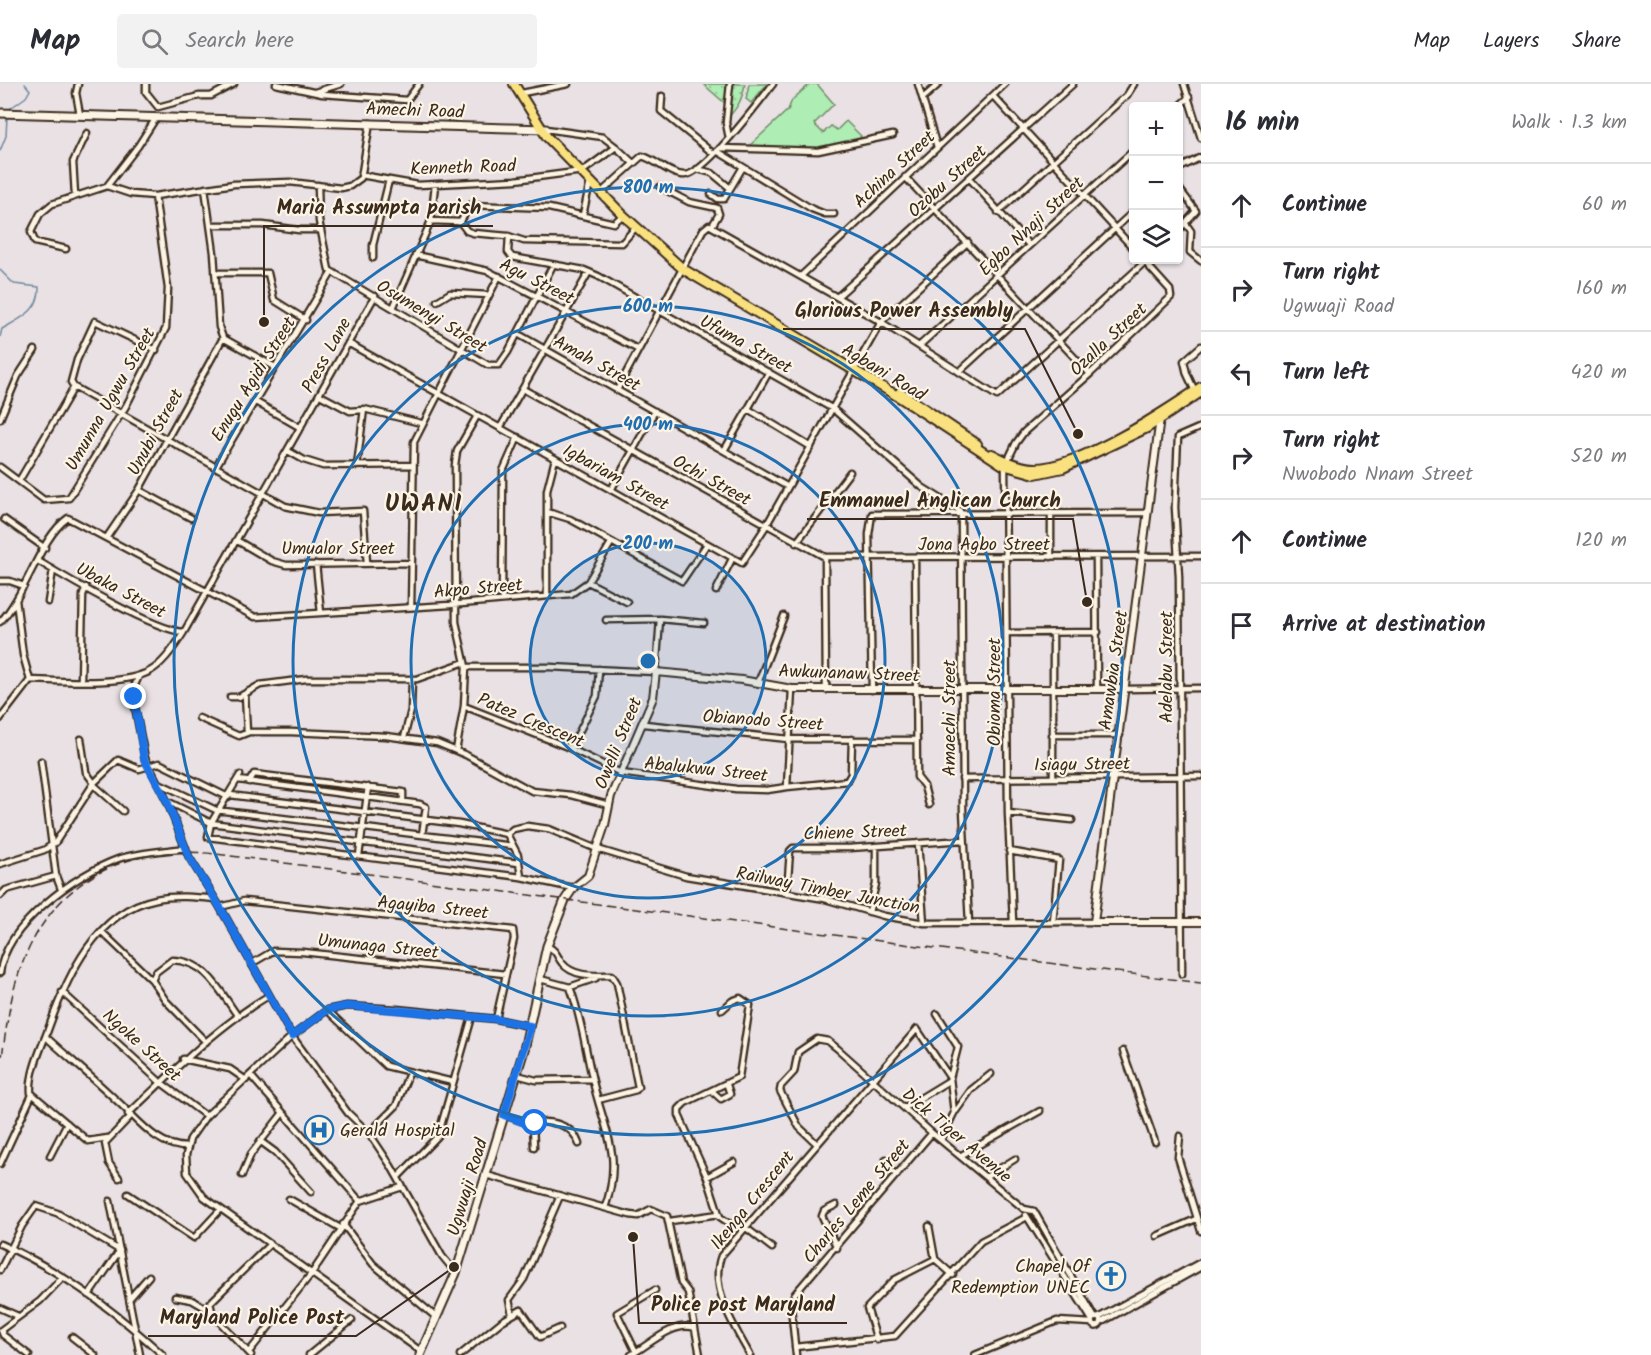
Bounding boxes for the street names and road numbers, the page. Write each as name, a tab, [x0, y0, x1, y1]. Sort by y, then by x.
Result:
street label: Amechi Road	[365, 95, 466, 128]
street label: Achina Street	[847, 123, 944, 216]
street label: Ozobu Street	[902, 138, 995, 226]
street label: Kenneth Road	[410, 152, 518, 185]
street label: Egbo Nnaji Street	[972, 169, 1092, 284]
street label: Agu Street	[494, 251, 580, 314]
street label: Osumenyi Street	[370, 273, 493, 362]
street label: Ozalla Street	[1063, 296, 1155, 384]
street label: Ufuma Street	[694, 308, 798, 383]
street label: Enugu Agidi Street	[204, 311, 305, 448]
street label: Press Lane	[295, 313, 360, 399]
street label: Umunna Ugwu Street	[58, 322, 165, 477]
street label: Amah Street	[547, 328, 646, 401]
street label: Agbani Road	[835, 337, 932, 411]
street label: Unubi Street	[120, 383, 193, 482]
street label: Igbariam Street	[557, 437, 675, 520]
street label: Ochi Street	[667, 448, 757, 515]
street label: Jona Agbo Street	[918, 531, 1051, 560]
street label: Umualor Street	[281, 535, 396, 564]
street label: Ubaka Street	[70, 555, 171, 628]
street label: Akpo Street	[433, 571, 525, 608]
street label: Amawbia Street	[1092, 607, 1137, 732]
street label: Adelabu Street	[1153, 610, 1182, 723]
street label: Obioma Street	[981, 637, 1010, 746]
street label: Awkunanaw Street	[778, 658, 921, 691]
street label: Amaechi Street	[936, 659, 965, 776]
street label: Patez Crescent	[472, 686, 589, 757]
street label: Owelli Street	[588, 692, 651, 794]
street label: Obianodo Street	[702, 703, 825, 740]
street label: Abalukwu Street	[643, 750, 770, 792]
street label: Isiagu Street	[1034, 750, 1131, 781]
street label: Chiene Street	[803, 817, 908, 850]
street label: Railway Timber Junction	[733, 859, 922, 924]
street label: Agayiba Street	[376, 888, 491, 929]
street label: Umunaga Street	[316, 927, 441, 968]
street label: Ngoke Street	[95, 1002, 188, 1090]
street label: Dick Tiger Avenue	[895, 1081, 1018, 1191]
street label: Charles Leme Street	[796, 1132, 919, 1271]
street label: Ugwuaji Road	[440, 1134, 497, 1240]
street label: Ikenga Crescent	[704, 1144, 803, 1257]

